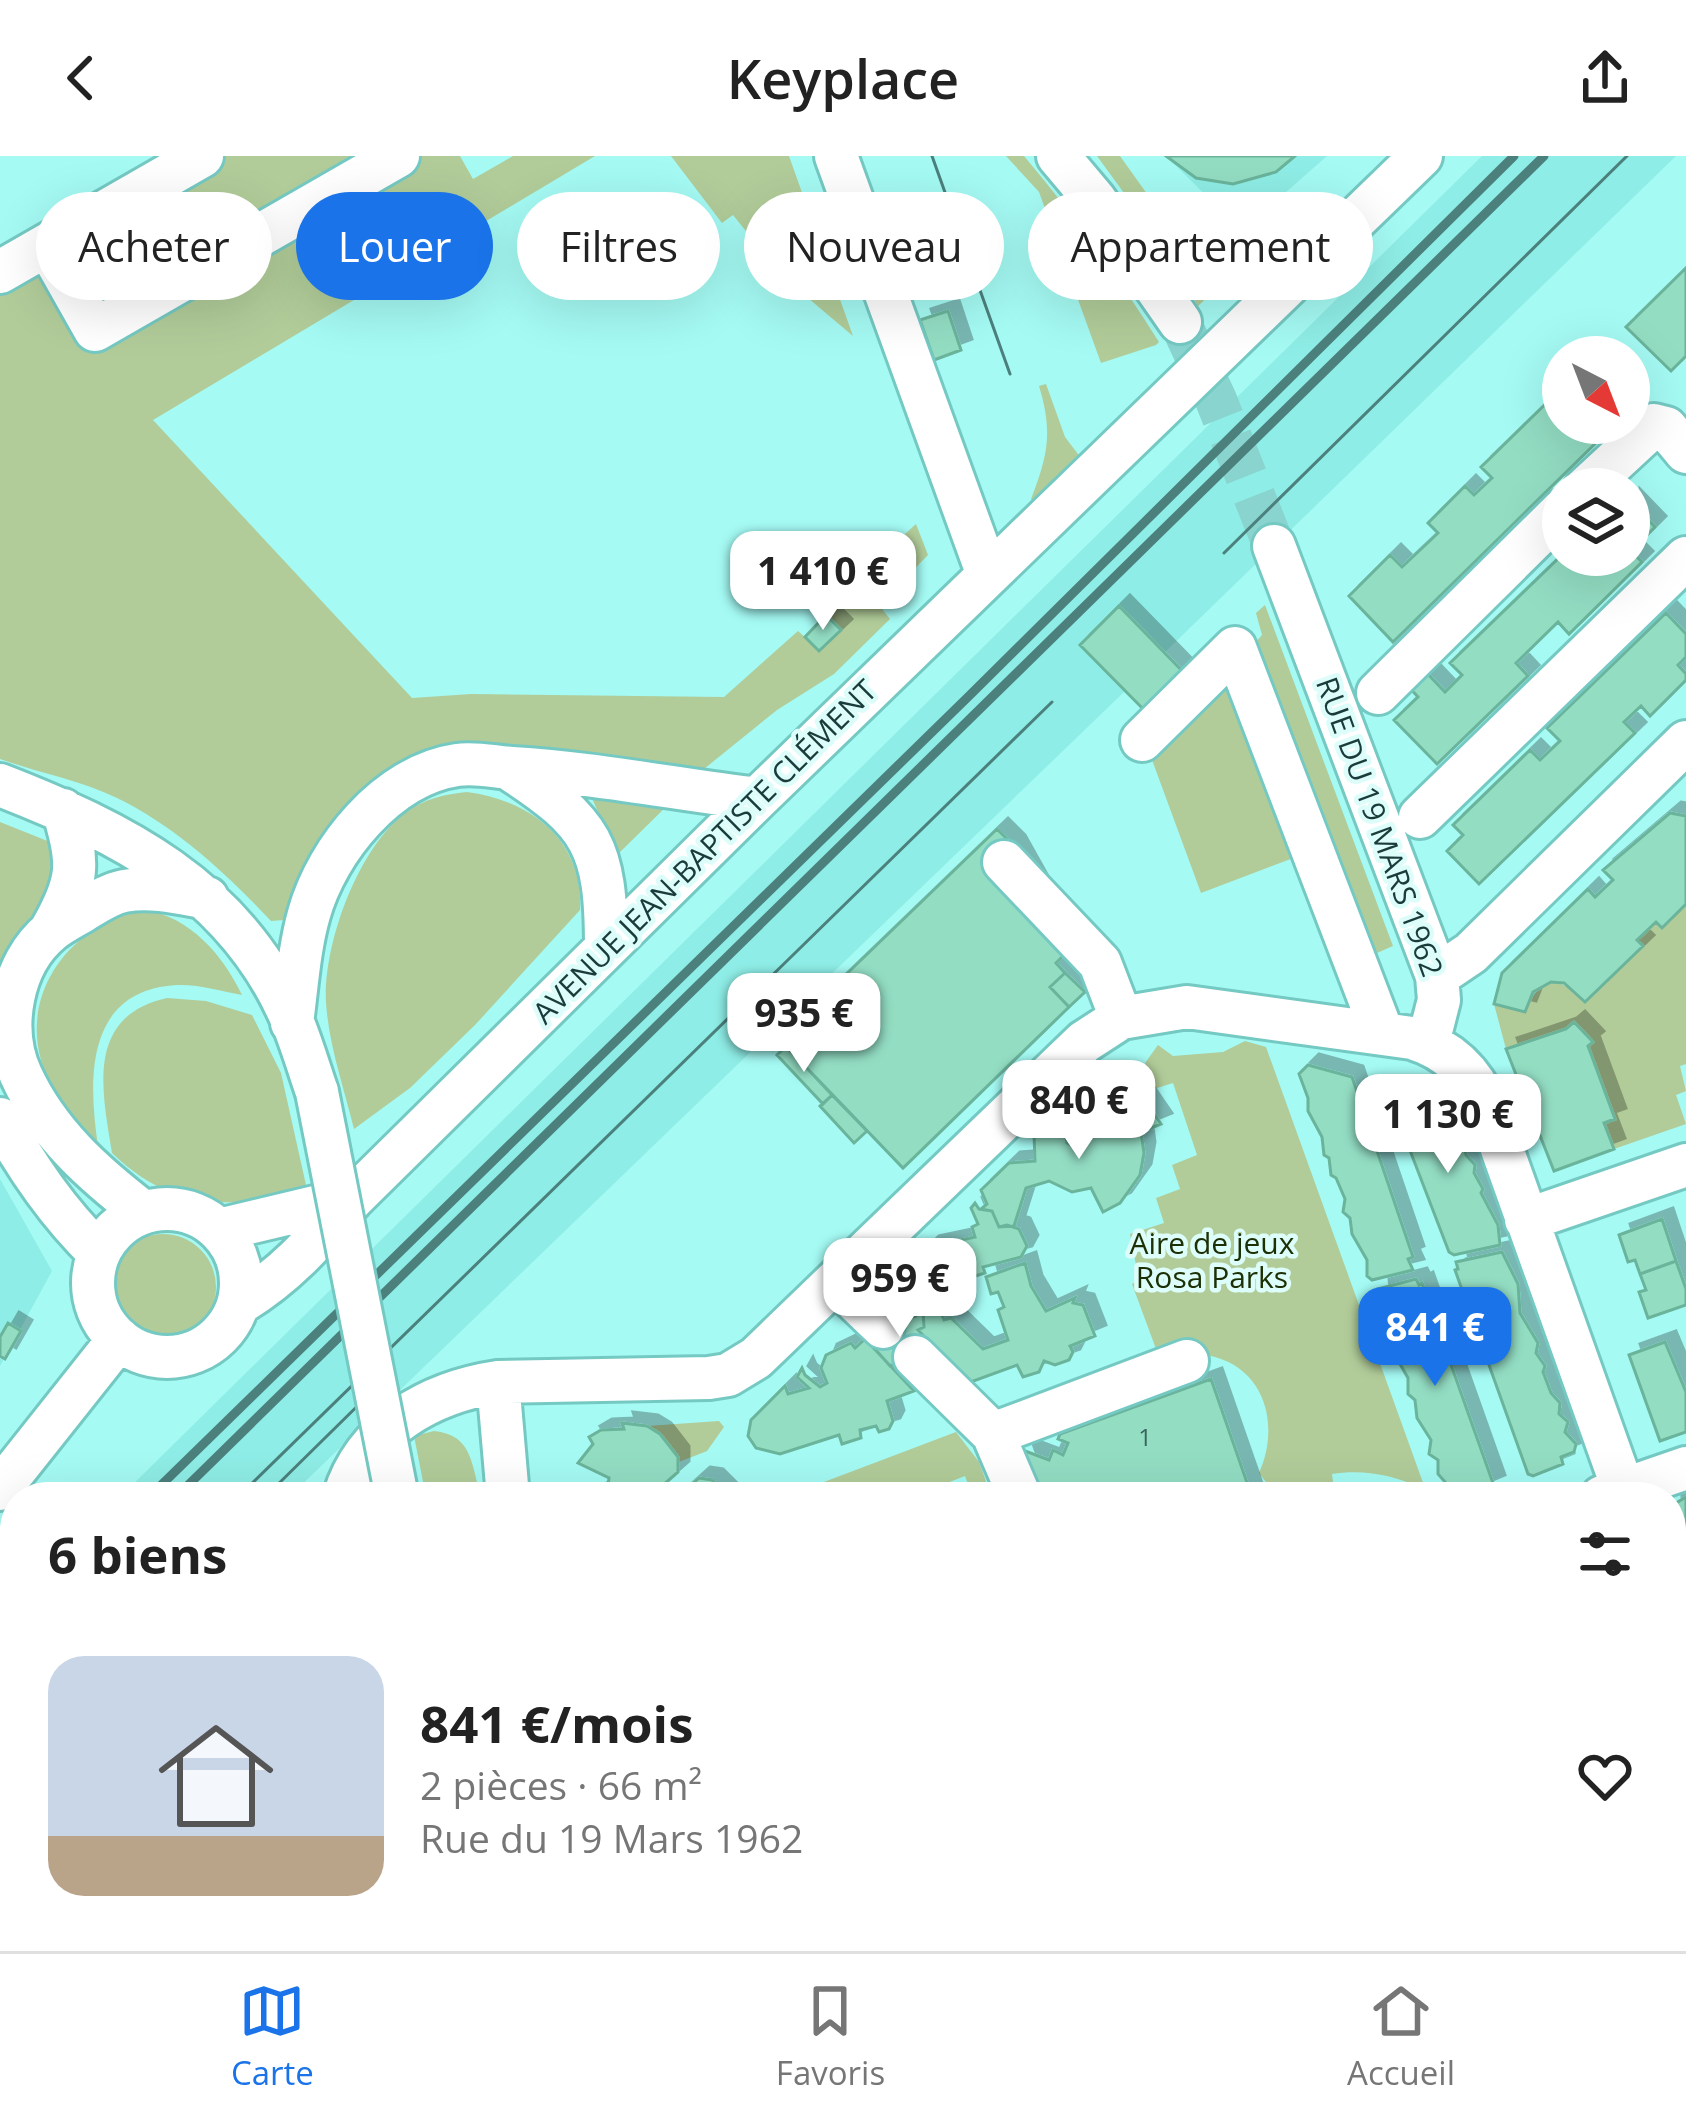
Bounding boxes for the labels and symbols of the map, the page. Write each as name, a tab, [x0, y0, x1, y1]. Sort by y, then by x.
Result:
north arrow	[1542, 336, 1650, 444]
pin: 1 410 €	[712, 531, 934, 633]
street label: AVENUE JEAN-BAPTISTE CLÉMENT	[523, 670, 885, 1032]
street label: RUE DU 19 MARS 1962	[1307, 671, 1454, 982]
pin: 935 €	[720, 973, 888, 1075]
pin: 840 €	[995, 1060, 1163, 1162]
pin: 1 130 €	[1337, 1074, 1559, 1176]
park label: Aire de jeux Rosa Parks	[1130, 1222, 1295, 1297]
pin: 959 €	[816, 1238, 984, 1340]
pin: 841 €	[1351, 1287, 1519, 1389]
house number: 1	[1138, 1420, 1152, 1453]

